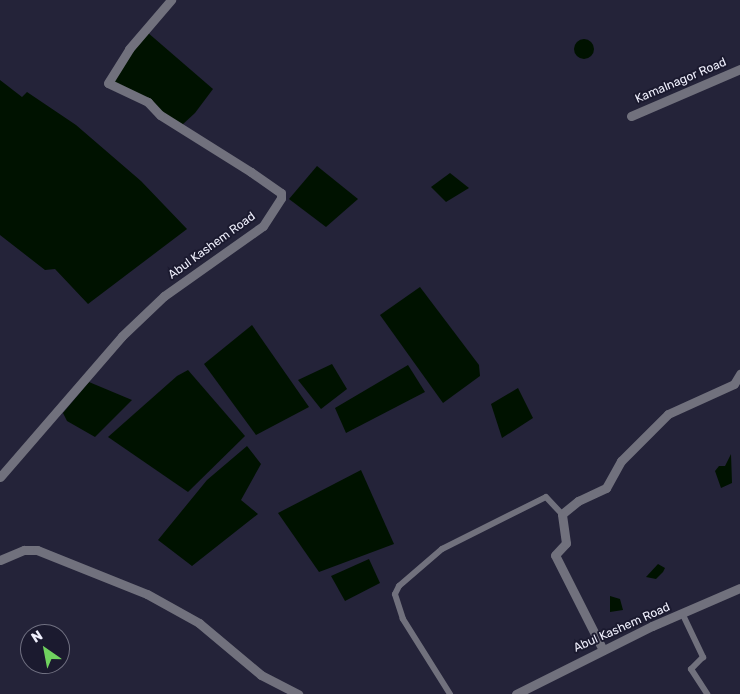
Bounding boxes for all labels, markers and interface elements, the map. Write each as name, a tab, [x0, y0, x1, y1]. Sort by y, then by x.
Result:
street label: Kamalnagor Road	[633, 55, 729, 107]
street label: Abul Kashem Road	[166, 210, 258, 282]
street label: Abul Kashem Road	[571, 600, 673, 656]
north arrow	[20, 624, 70, 674]
text: N	[28, 627, 46, 647]

